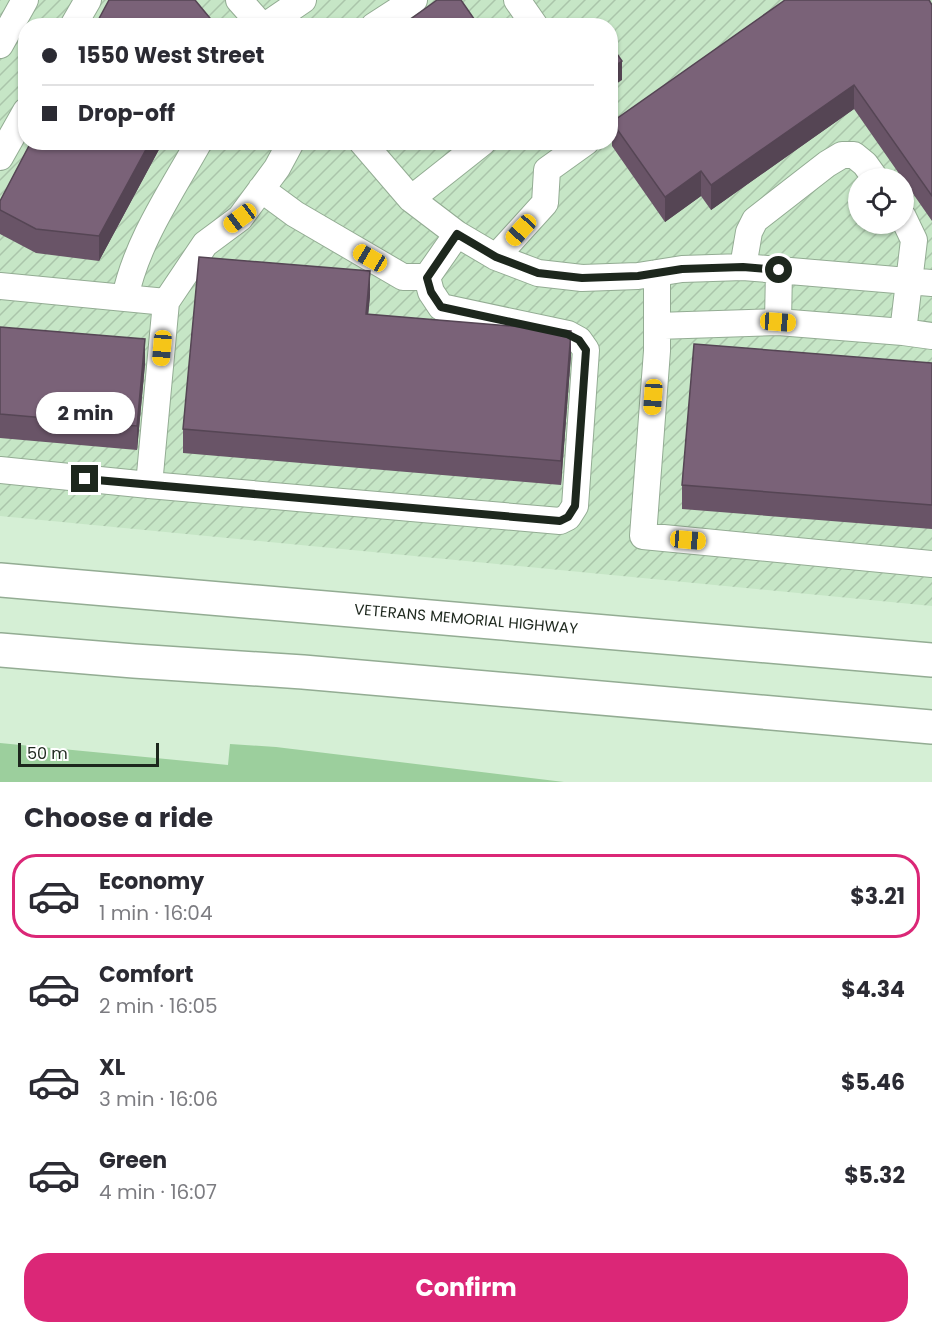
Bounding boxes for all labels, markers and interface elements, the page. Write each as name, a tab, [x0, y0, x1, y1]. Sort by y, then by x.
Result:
text: 1550 West Street	[78, 40, 264, 71]
text: Drop-off	[78, 98, 175, 129]
map controls	[848, 168, 914, 234]
button: locate	[848, 168, 914, 234]
car	[220, 200, 260, 236]
car	[502, 211, 540, 249]
car	[350, 241, 390, 275]
route start	[765, 256, 792, 283]
car	[759, 312, 797, 332]
car	[151, 329, 173, 367]
car	[643, 378, 663, 416]
callout: 2 min	[36, 392, 134, 434]
text: 2 min	[57, 399, 114, 427]
route end	[71, 465, 98, 492]
car	[669, 529, 707, 551]
street label: VETERANS MEMORIAL HIGHWAY	[353, 598, 579, 639]
scale bar	[18, 740, 159, 768]
text: 50 m	[27, 742, 68, 765]
text: Choose a ride	[24, 799, 213, 836]
text: Economy	[99, 866, 204, 897]
icon: car	[27, 869, 81, 923]
text: $3.21	[850, 881, 905, 912]
text: 1 min · 16:04	[99, 899, 212, 927]
text: Comfort	[99, 959, 193, 990]
icon: car	[27, 962, 81, 1016]
text: $4.34	[841, 974, 905, 1005]
text: 2 min · 16:05	[99, 992, 218, 1020]
text: XL	[99, 1052, 125, 1083]
icon: car	[27, 1055, 81, 1109]
text: $5.46	[841, 1067, 905, 1098]
text: 3 min · 16:06	[99, 1085, 218, 1113]
text: Green	[99, 1145, 167, 1176]
icon: car	[27, 1148, 81, 1202]
text: $5.32	[844, 1160, 905, 1191]
text: 4 min · 16:07	[99, 1178, 217, 1206]
button: Confirm	[24, 1253, 908, 1322]

